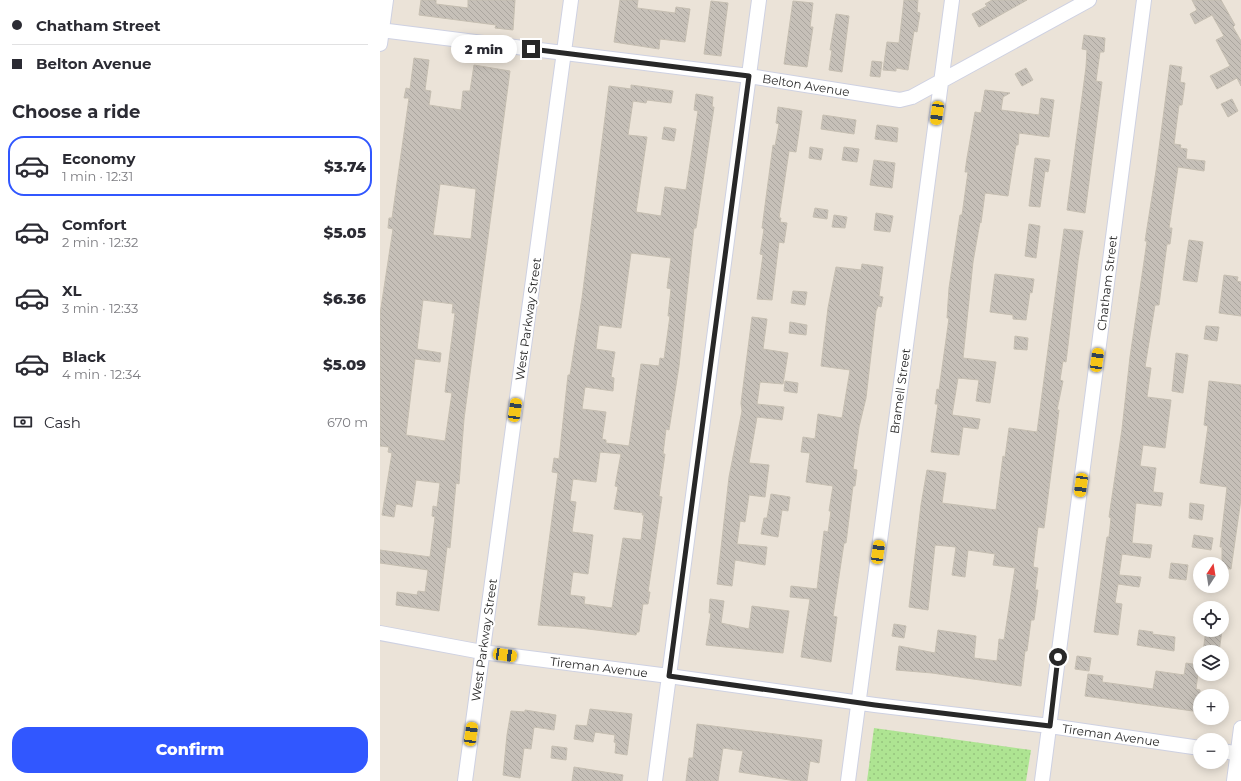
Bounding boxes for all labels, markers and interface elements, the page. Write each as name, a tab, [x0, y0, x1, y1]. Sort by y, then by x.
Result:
text: Chatham Street	[36, 16, 161, 35]
callout: 2 min	[451, 35, 517, 63]
route end	[522, 40, 540, 58]
text: 2 min	[465, 41, 503, 57]
text: Belton Avenue	[36, 54, 152, 73]
street label: Belton Avenue	[761, 71, 851, 99]
car	[929, 100, 945, 126]
text: Choose a ride	[12, 101, 140, 123]
icon: car	[14, 148, 50, 184]
text: Economy	[62, 149, 135, 168]
text: $3.74	[324, 157, 366, 176]
text: 1 min · 12:31	[62, 168, 133, 184]
icon: car	[14, 214, 50, 250]
text: Comfort	[62, 215, 127, 234]
text: $5.05	[324, 223, 366, 242]
text: 2 min · 12:32	[62, 234, 138, 250]
street label: Chatham Street	[1094, 234, 1120, 332]
street label: West Parkway Street	[512, 256, 544, 381]
icon: car	[14, 280, 50, 316]
text: XL	[62, 281, 81, 300]
text: $6.36	[323, 289, 366, 308]
text: 3 min · 12:33	[62, 300, 138, 316]
icon: car	[14, 346, 50, 382]
text: Black	[62, 347, 106, 366]
street label: Bramell Street	[887, 347, 913, 435]
car	[1089, 347, 1105, 373]
text: $5.09	[323, 355, 366, 374]
text: 4 min · 12:34	[62, 366, 141, 382]
car	[507, 397, 523, 423]
icon: cash	[12, 411, 34, 433]
text: Cash	[44, 413, 81, 432]
text: 670 m	[327, 414, 368, 430]
car	[1073, 472, 1089, 498]
car	[870, 539, 886, 565]
north arrow	[1193, 557, 1229, 593]
map controls	[1193, 557, 1229, 769]
street label: West Parkway Street	[468, 577, 500, 702]
button: locate	[1193, 601, 1229, 637]
button: layers	[1193, 645, 1229, 681]
car	[492, 647, 518, 663]
route start	[1049, 648, 1067, 666]
street label: Tireman Avenue	[549, 654, 649, 680]
button: +	[1193, 689, 1229, 725]
car	[463, 721, 479, 747]
street label: Tireman Avenue	[1061, 721, 1161, 749]
button: Confirm	[12, 727, 368, 773]
button: −	[1193, 733, 1229, 769]

